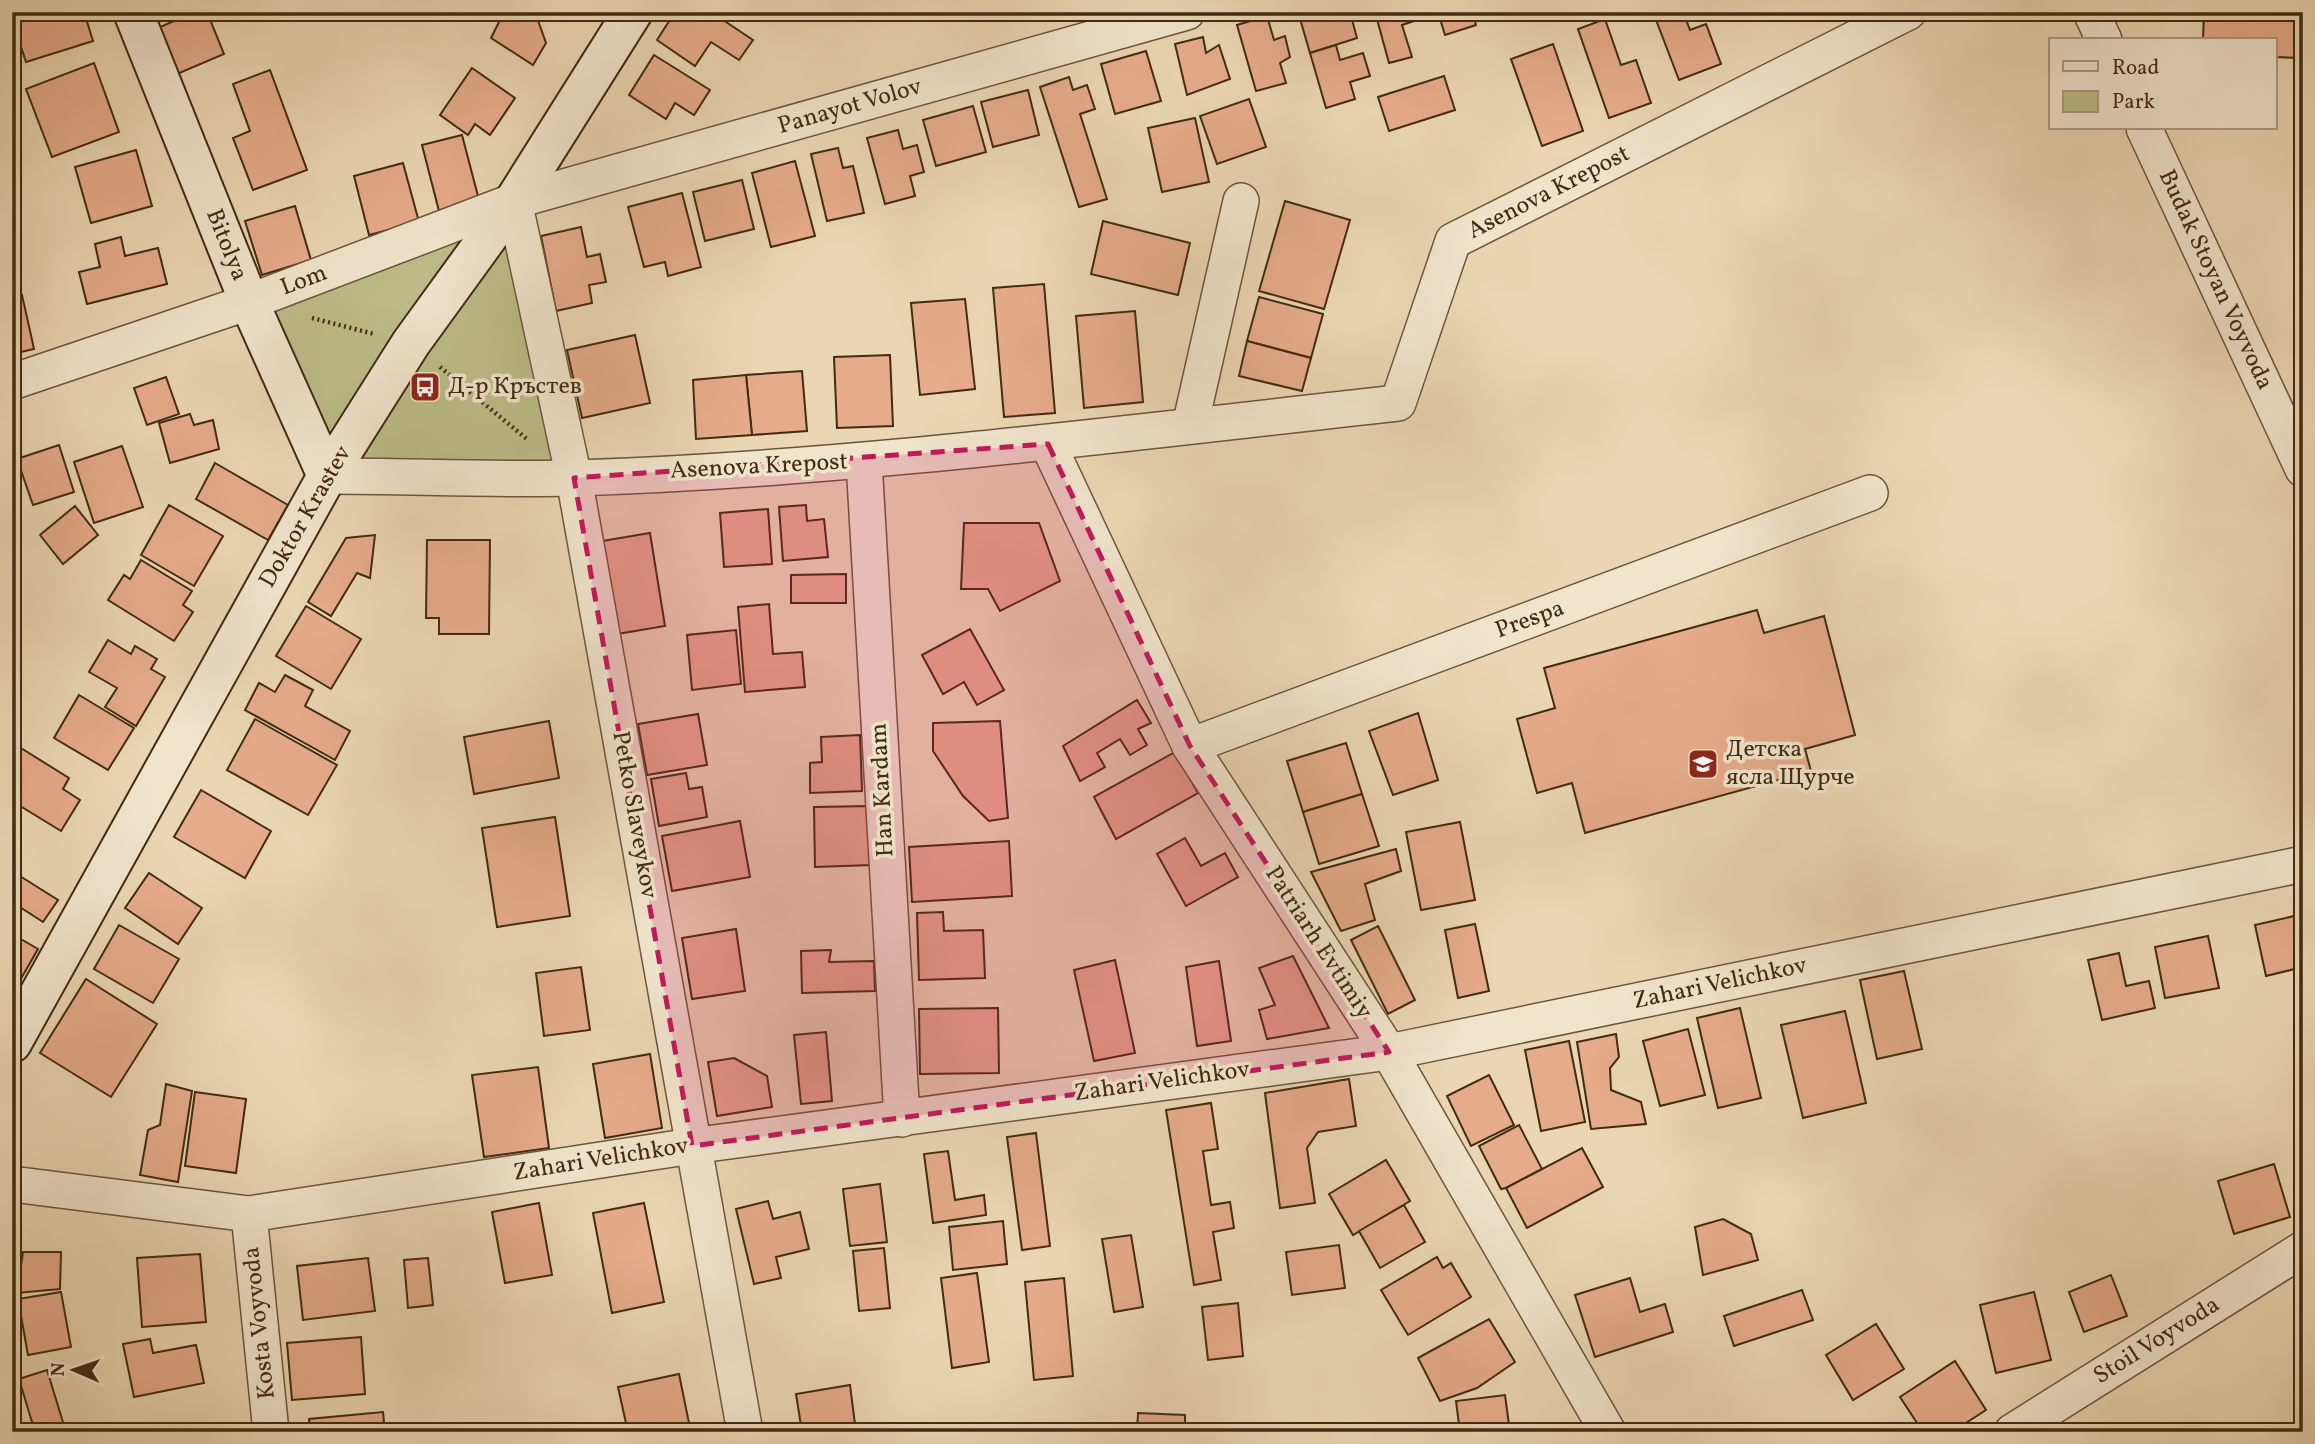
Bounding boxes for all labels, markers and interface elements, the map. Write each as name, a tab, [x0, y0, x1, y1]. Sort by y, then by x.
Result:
legend	[2049, 38, 2276, 130]
text: Road	[2112, 54, 2159, 83]
street label: Panayot Volov	[774, 70, 926, 144]
text: Park	[2112, 88, 2155, 117]
street label: Asenova Krepost	[1462, 138, 1636, 248]
street label: Budak Stoyan Voyvoda	[2149, 164, 2281, 396]
street label: Bitolya	[196, 204, 256, 286]
street label: Lom	[276, 257, 332, 305]
bus stop icon: Д-р Кръстев	[408, 370, 442, 404]
place label: Д-р Кръстев	[448, 370, 582, 404]
street label: Doktor Krastev	[251, 439, 361, 595]
street label: Asenova Krepost	[669, 445, 849, 489]
street label: Prespa	[1491, 592, 1569, 648]
street label: Han Kardam	[863, 722, 903, 858]
street label: Petko Slaveykov	[603, 728, 666, 902]
place label: Детска ясла Щурче	[1726, 733, 1855, 795]
school or university icon: Детска ясла Щурче	[1686, 747, 1720, 781]
street label: Patriarh Evtimiy	[1256, 860, 1380, 1026]
street label: Zahari Velichkov	[1630, 949, 1810, 1019]
street label: Zahari Velichkov	[1072, 1053, 1252, 1111]
street label: Zahari Velichkov	[511, 1129, 691, 1191]
street label: Kosta Voyvoda	[235, 1245, 285, 1401]
street label: Stoil Voyvoda	[2087, 1289, 2227, 1393]
north arrow	[38, 1336, 108, 1406]
text: N	[46, 1362, 72, 1377]

